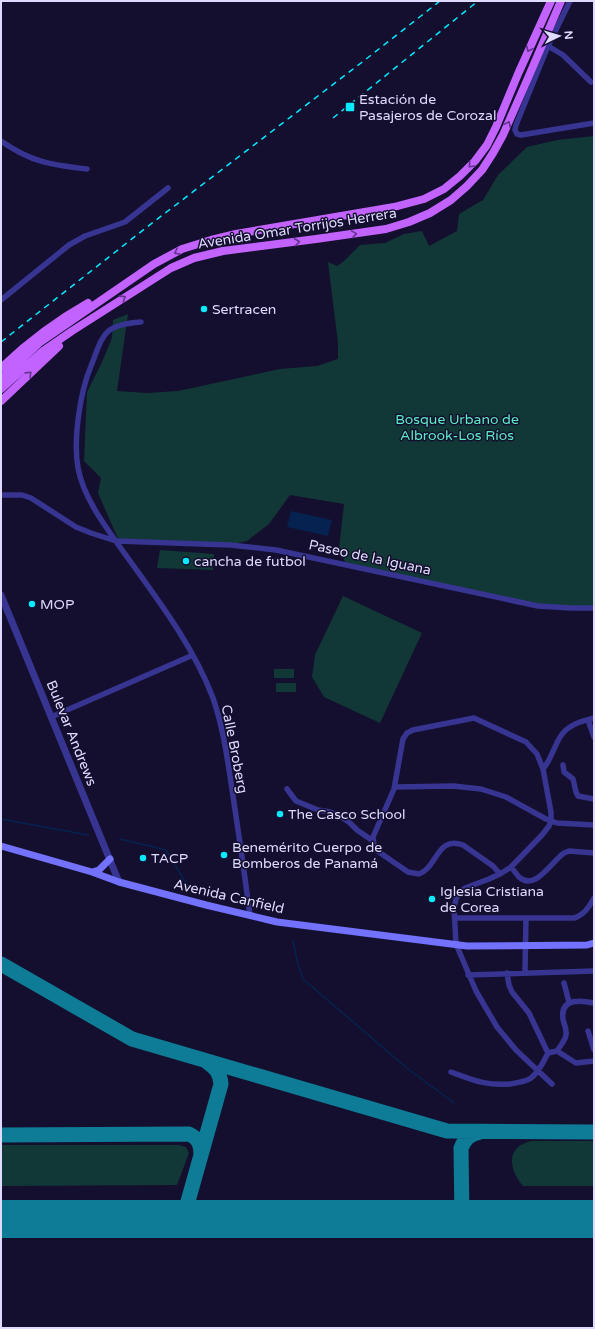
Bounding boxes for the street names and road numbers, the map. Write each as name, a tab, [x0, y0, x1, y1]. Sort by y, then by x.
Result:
street label: Avenida Omar Torrijos Herrera	[196, 204, 398, 253]
street label: Paseo de la Iguana	[307, 536, 433, 579]
street label: Bulevar Andrews	[43, 678, 101, 789]
street label: Calle Broberg	[218, 703, 251, 795]
street label: Avenida Canfield	[172, 876, 286, 917]

